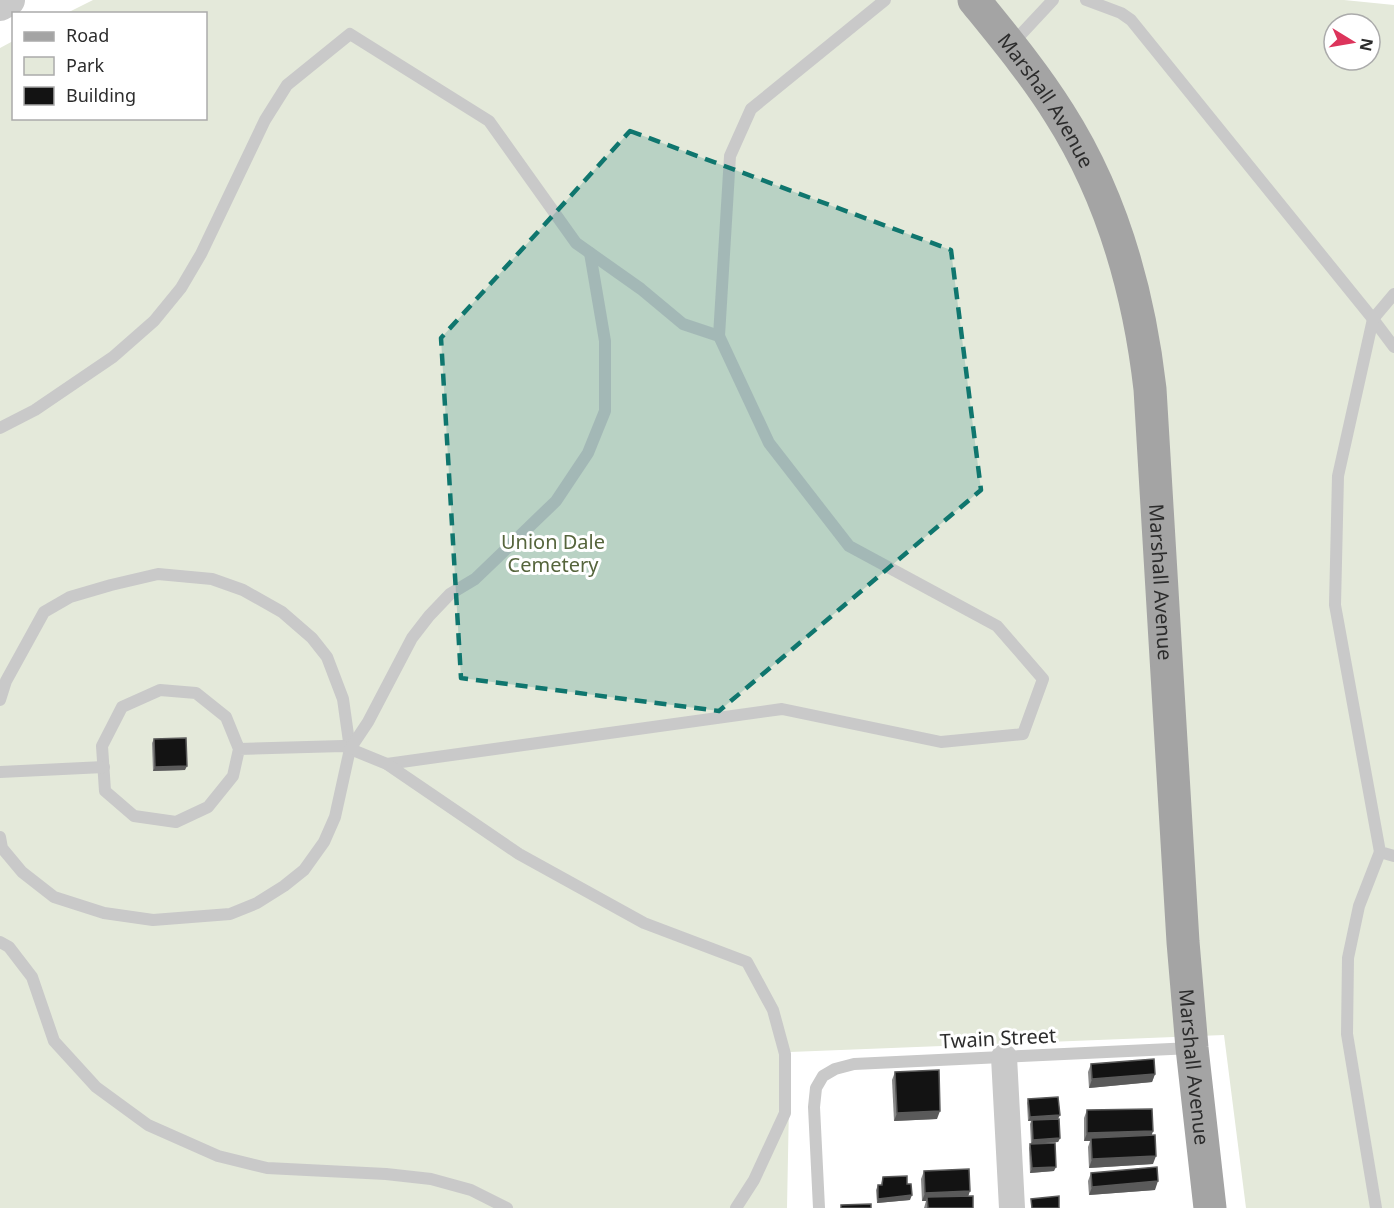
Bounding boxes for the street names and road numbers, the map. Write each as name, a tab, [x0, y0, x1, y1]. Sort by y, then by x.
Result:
street label: Marshall Avenue	[992, 27, 1101, 172]
street label: Marshall Avenue	[1143, 503, 1180, 661]
street label: Marshall Avenue	[1174, 988, 1216, 1146]
street label: Twain Street	[939, 1021, 1057, 1055]

